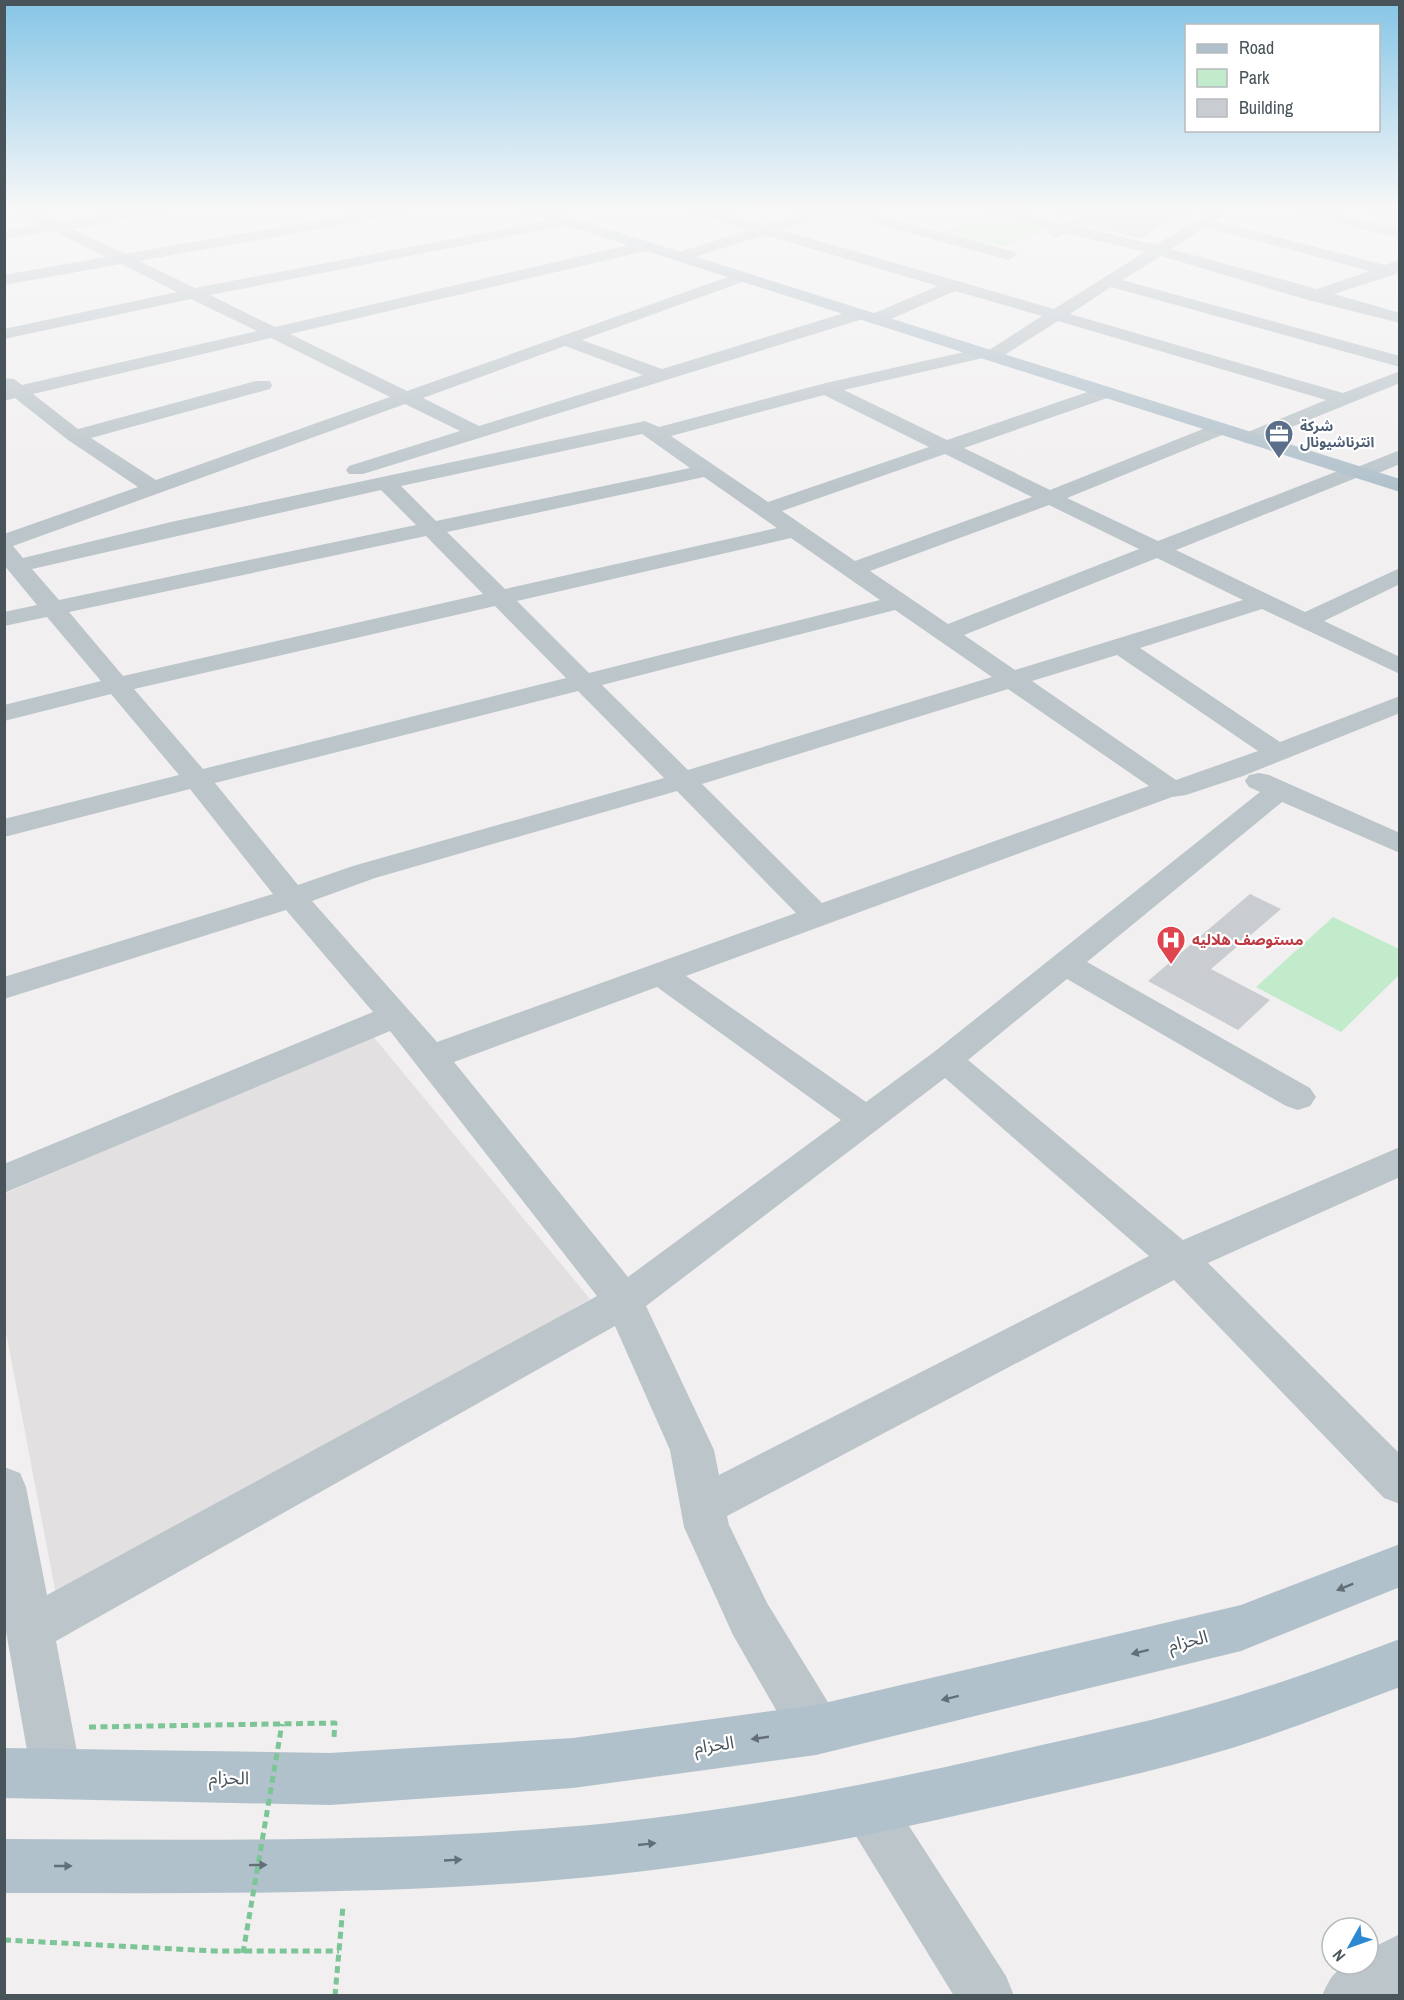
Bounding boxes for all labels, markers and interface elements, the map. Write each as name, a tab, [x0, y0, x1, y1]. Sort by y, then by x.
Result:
legend	[1185, 24, 1380, 132]
text: Road	[1239, 35, 1274, 60]
text: Park	[1239, 65, 1270, 90]
text: Building	[1239, 95, 1294, 120]
place label: شركة انترناشيونال	[1300, 417, 1375, 451]
office icon: شركة انترناشيونال	[1263, 418, 1295, 460]
hospital icon: مستوصف هلاليه	[1155, 924, 1187, 966]
place label: مستوصف هلاليه	[1192, 929, 1304, 950]
one-way arrow	[1336, 1583, 1354, 1592]
street label: الحزام	[1165, 1624, 1211, 1659]
one-way arrow	[1131, 1648, 1149, 1658]
one-way arrow	[941, 1694, 960, 1704]
street label: الحزام	[692, 1729, 736, 1762]
one-way arrow	[750, 1734, 769, 1743]
street label: الحزام	[209, 1765, 249, 1792]
one-way arrow	[638, 1839, 657, 1849]
one-way arrow	[443, 1856, 462, 1865]
one-way arrow	[248, 1860, 267, 1870]
one-way arrow	[53, 1861, 72, 1871]
north arrow	[1320, 1916, 1380, 1976]
text: N	[1327, 1945, 1350, 1966]

